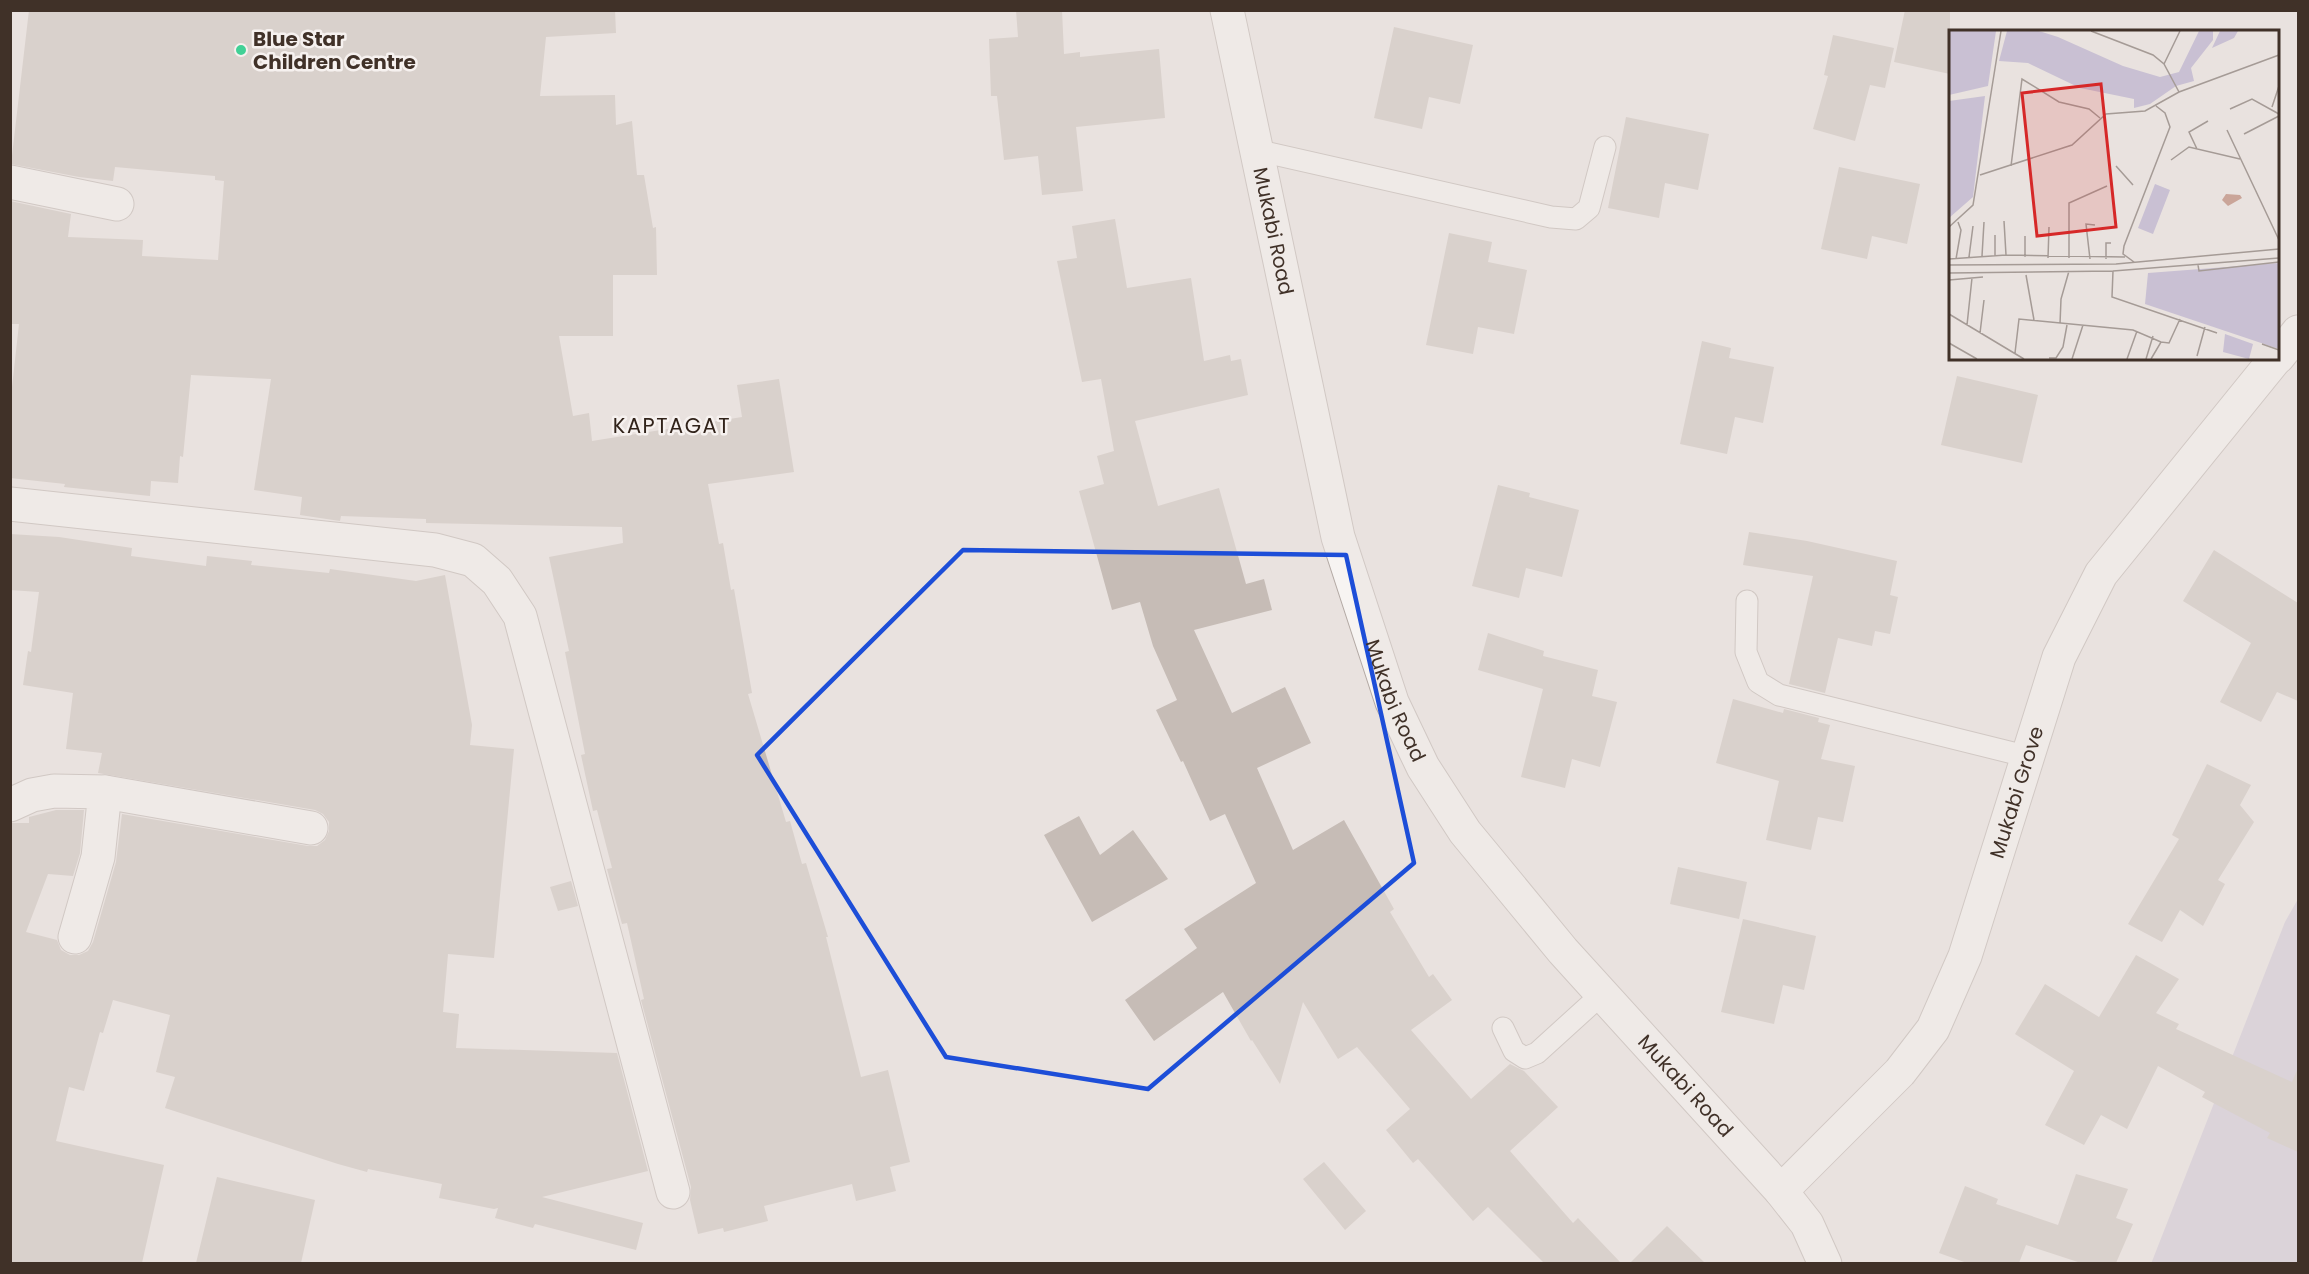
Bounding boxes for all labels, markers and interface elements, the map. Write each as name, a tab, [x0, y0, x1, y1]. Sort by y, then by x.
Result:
place label: Blue Star Children Centre	[253, 25, 416, 76]
inset map	[1949, 30, 2279, 360]
marker: Blue Star Children Centre	[234, 43, 248, 57]
street label: Mukabi Road	[1247, 165, 1301, 298]
district label: KAPTAGAT	[613, 411, 731, 440]
street label: Mukabi Road	[1358, 636, 1432, 766]
street label: Mukabi Grove	[1983, 722, 2050, 862]
street label: Mukabi Road	[1632, 1028, 1740, 1143]

